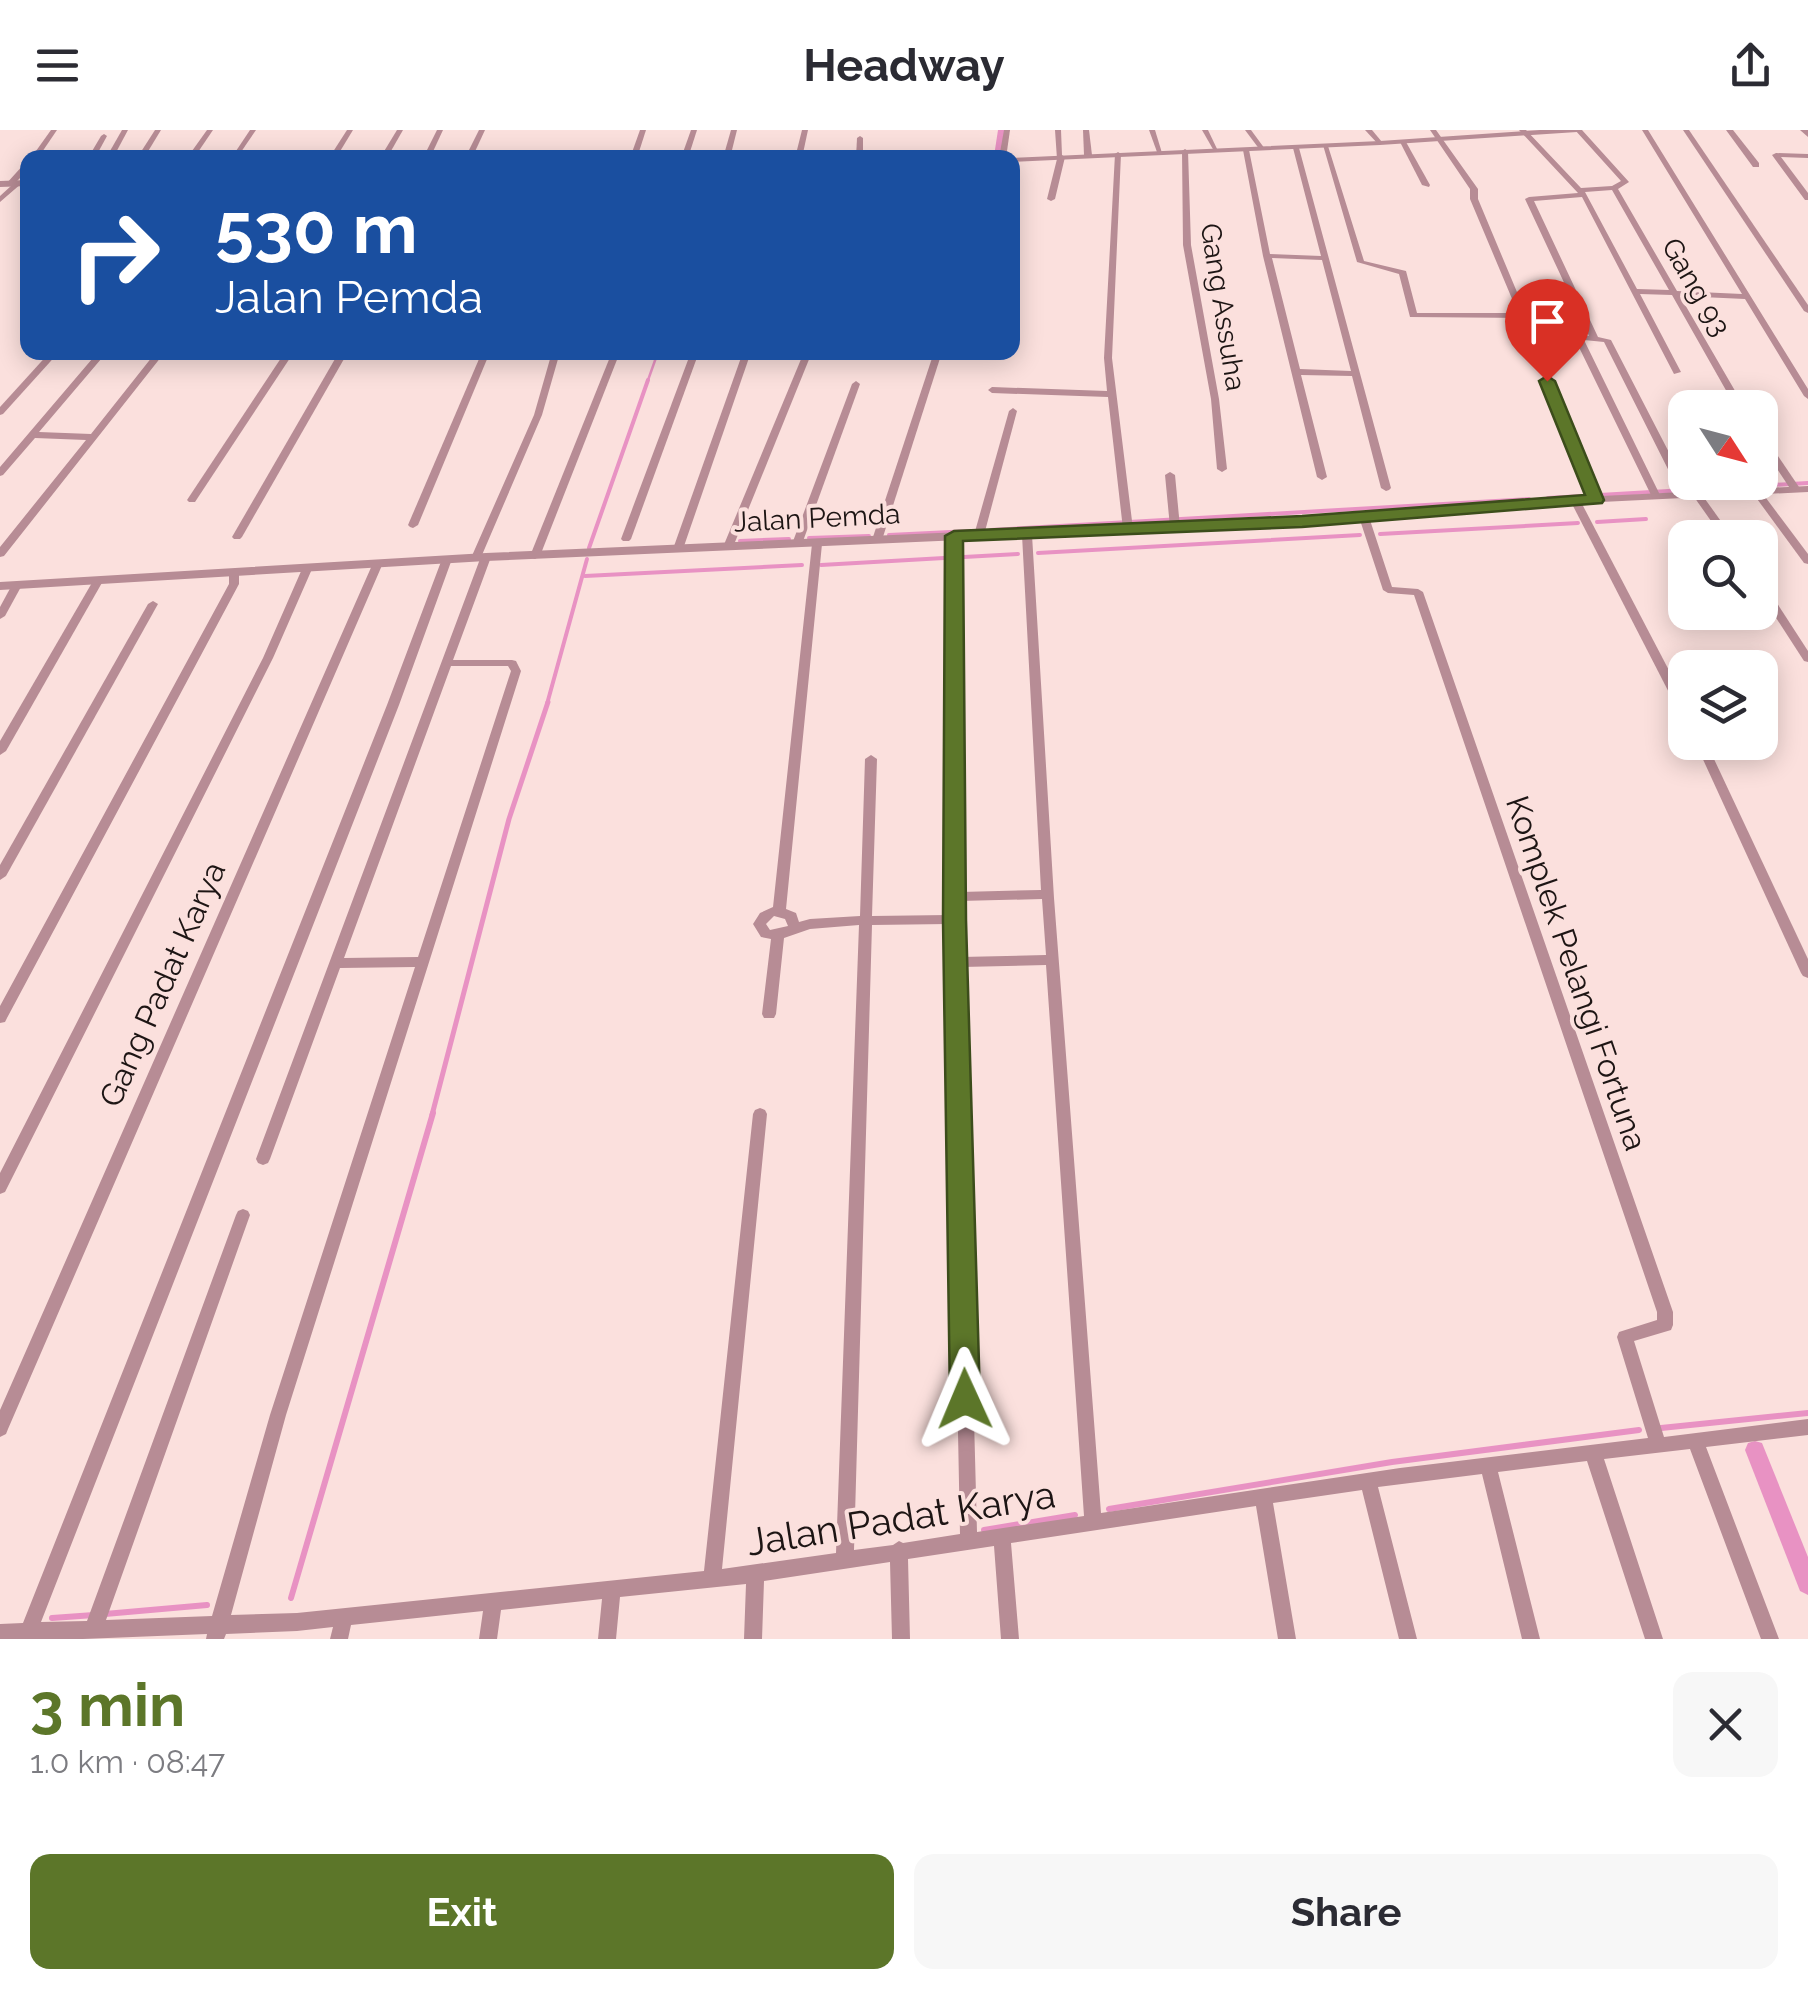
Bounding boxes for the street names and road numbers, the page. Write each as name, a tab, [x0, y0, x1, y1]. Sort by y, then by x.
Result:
street label: Gang Assuha	[1193, 221, 1253, 393]
street label: Gang 93	[1655, 232, 1737, 342]
street label: Jalan Pemda	[733, 497, 901, 539]
street label: Komplek Pelangi Fortuna	[1499, 791, 1655, 1155]
street label: Gang Padat Karya	[91, 856, 233, 1112]
street label: Jalan Padat Karya	[744, 1471, 1058, 1565]

